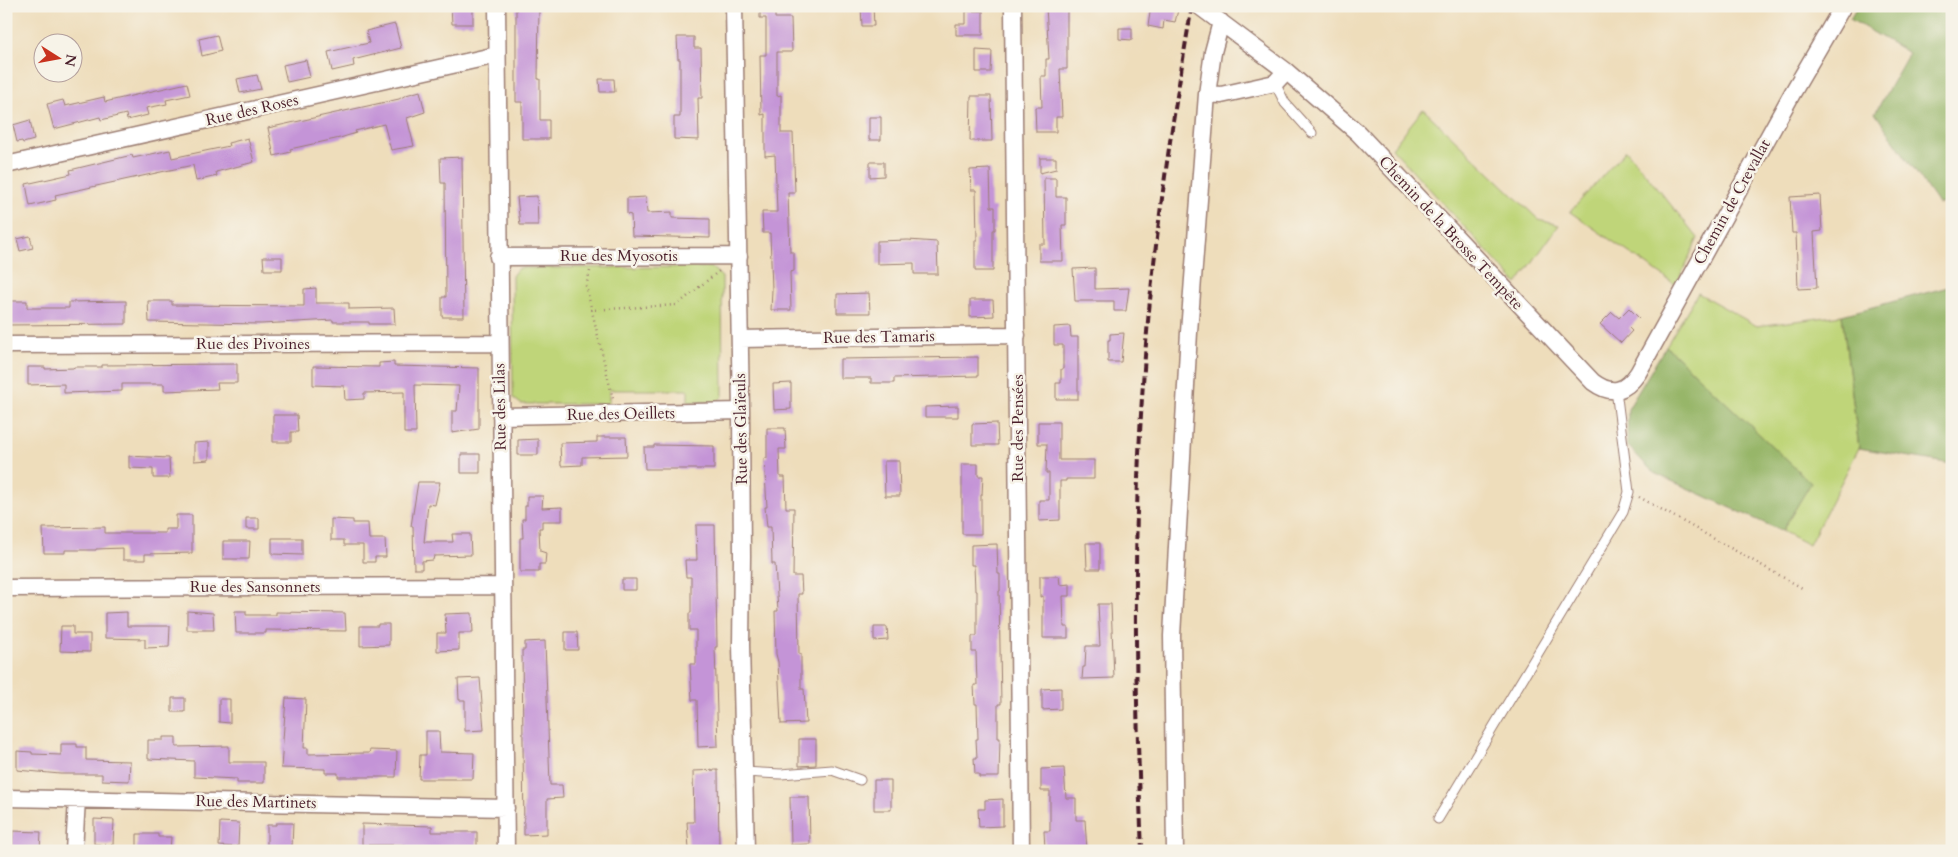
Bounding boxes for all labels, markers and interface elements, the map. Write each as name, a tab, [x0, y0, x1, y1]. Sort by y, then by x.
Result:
north arrow	[32, 32, 82, 82]
text: N	[60, 53, 81, 68]
street label: Rue des Roses	[203, 89, 301, 131]
street label: Chemin de Crevallat	[1688, 135, 1776, 269]
street label: Chemin de la Brosse Tempête	[1374, 151, 1528, 315]
street label: Rue des Myosotis	[560, 245, 678, 267]
street label: Rue des Tamaris	[823, 325, 935, 349]
street label: Rue des Pivoines	[196, 333, 310, 355]
street label: Rue des Lilas	[488, 363, 512, 451]
street label: Rue des Glaïeuls	[729, 373, 753, 485]
street label: Rue des Pensées	[1007, 374, 1029, 482]
street label: Rue des Oeillets	[567, 402, 675, 426]
street label: Rue des Sansonnets	[190, 576, 320, 598]
street label: Rue des Martinets	[195, 790, 317, 814]

